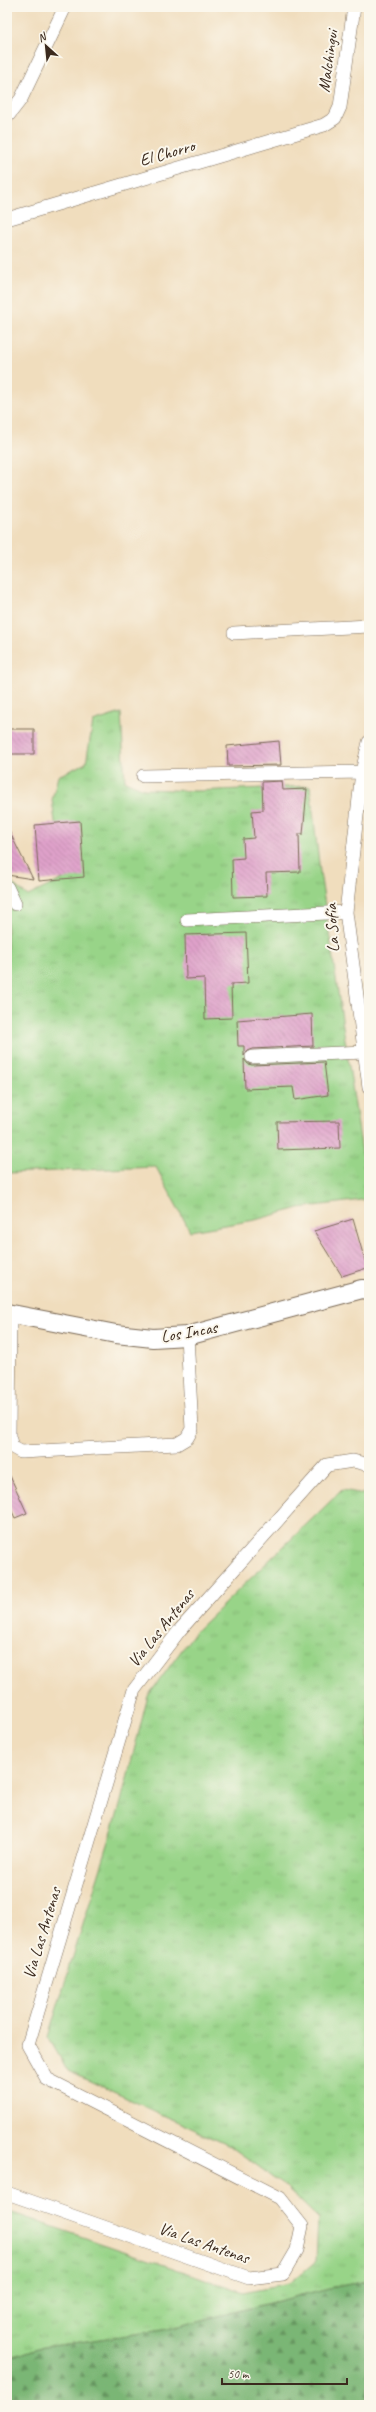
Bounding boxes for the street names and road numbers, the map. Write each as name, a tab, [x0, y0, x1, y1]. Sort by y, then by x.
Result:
street label: Malchingui	[313, 27, 343, 93]
street label: El Chorro	[137, 135, 199, 171]
street label: La Sofía	[320, 902, 344, 953]
street label: Los Incas	[159, 1316, 221, 1347]
street label: Via Las Antenas	[123, 1584, 200, 1671]
street label: Via Las Antenas	[18, 1884, 66, 1981]
street label: Via Las Antenas	[156, 2218, 253, 2269]

